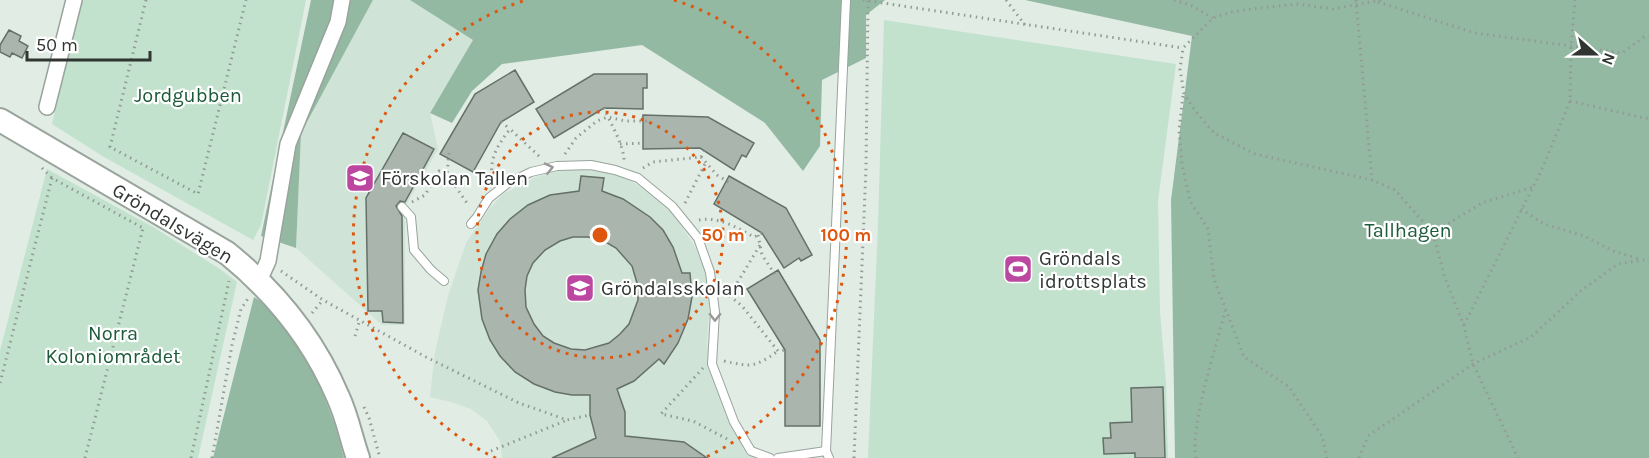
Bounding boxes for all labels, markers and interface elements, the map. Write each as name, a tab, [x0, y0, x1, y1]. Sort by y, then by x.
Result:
scale bar	[27, 24, 150, 62]
north arrow	[1565, 24, 1625, 84]
text: 50 m	[36, 34, 78, 56]
text: N	[1598, 50, 1619, 68]
park label: Jordgubben	[134, 84, 242, 107]
school or university icon: Förskolan Tallen	[344, 162, 376, 194]
one-way arrow	[544, 162, 554, 175]
place label: Förskolan Tallen	[381, 167, 528, 190]
street label: Gröndalsvägen	[108, 178, 237, 269]
park label: Tallhagen	[1364, 219, 1452, 242]
text: 50 m	[701, 224, 745, 246]
text: 100 m	[821, 224, 871, 246]
centre of rings	[590, 225, 610, 245]
place label: Gröndals idrottsplats	[1039, 247, 1147, 293]
sports icon: Gröndals idrottsplats	[1002, 253, 1034, 285]
school or university icon: Gröndalsskolan	[564, 272, 596, 304]
place label: Gröndalsskolan	[601, 277, 744, 300]
one-way arrow	[708, 313, 721, 322]
park label: Norra Koloniområdet	[45, 322, 181, 368]

